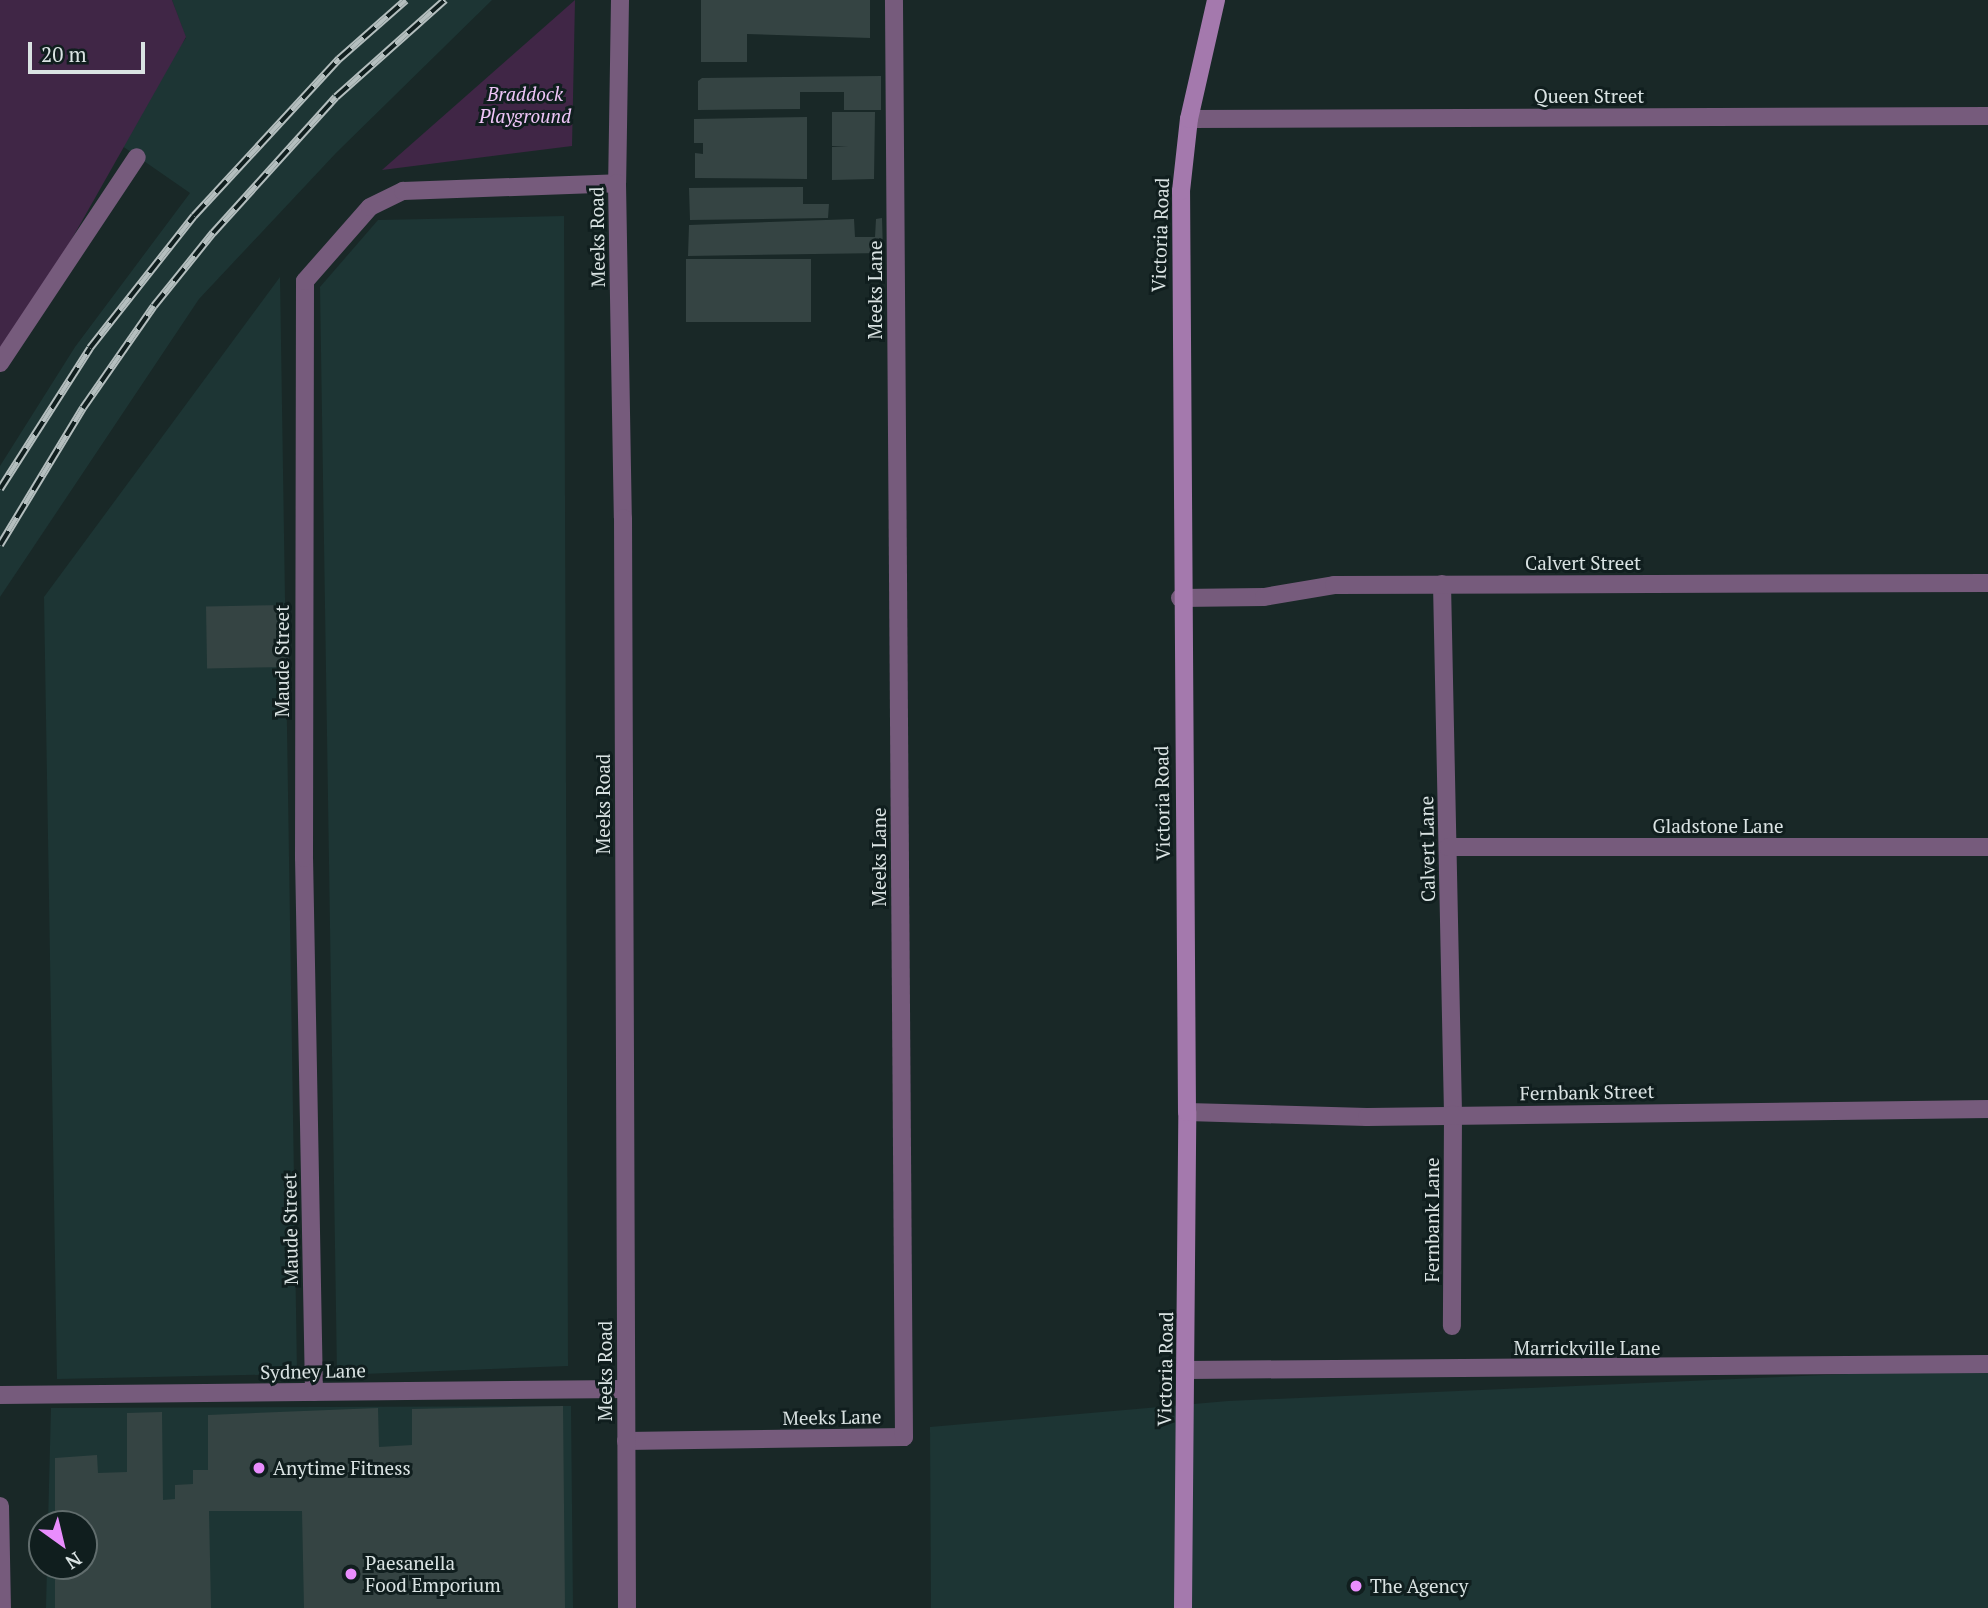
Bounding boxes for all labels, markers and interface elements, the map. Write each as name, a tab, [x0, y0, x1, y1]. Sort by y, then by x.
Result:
scale bar	[32, 28, 149, 72]
text: 20 m	[41, 40, 87, 68]
park label: Braddock Playground	[479, 83, 571, 127]
street label: Queen Street	[1534, 85, 1644, 107]
street label: Victoria Road	[1147, 177, 1173, 293]
street label: Meeks Road	[585, 186, 609, 288]
street label: Meeks Lane	[864, 240, 886, 340]
street label: Calvert Street	[1525, 552, 1641, 574]
street label: Maude Street	[271, 605, 293, 717]
street label: Victoria Road	[1150, 745, 1174, 861]
street label: Meeks Road	[592, 754, 614, 854]
street label: Calvert Lane	[1415, 796, 1439, 902]
street label: Meeks Lane	[868, 807, 890, 907]
street label: Gladstone Lane	[1652, 815, 1784, 837]
street label: Fernbank Street	[1519, 1079, 1655, 1105]
street label: Fernbank Lane	[1421, 1157, 1443, 1283]
street label: Maude Street	[278, 1173, 302, 1285]
street label: Victoria Road	[1153, 1311, 1177, 1427]
street label: Meeks Road	[594, 1321, 616, 1421]
street label: Marrickville Lane	[1514, 1337, 1660, 1359]
street label: Sydney Lane	[260, 1359, 366, 1383]
street label: Meeks Lane	[782, 1405, 882, 1429]
place label: Anytime Fitness	[273, 1457, 411, 1479]
marker: Anytime Fitness	[251, 1460, 267, 1476]
north arrow	[28, 1510, 98, 1580]
text: N	[61, 1547, 87, 1576]
place label: Paesanella Food Emporium	[365, 1552, 501, 1596]
marker: Paesanella Food Emporium	[343, 1566, 359, 1582]
place label: The Agency	[1370, 1575, 1469, 1597]
marker: The Agency	[1348, 1578, 1364, 1594]

